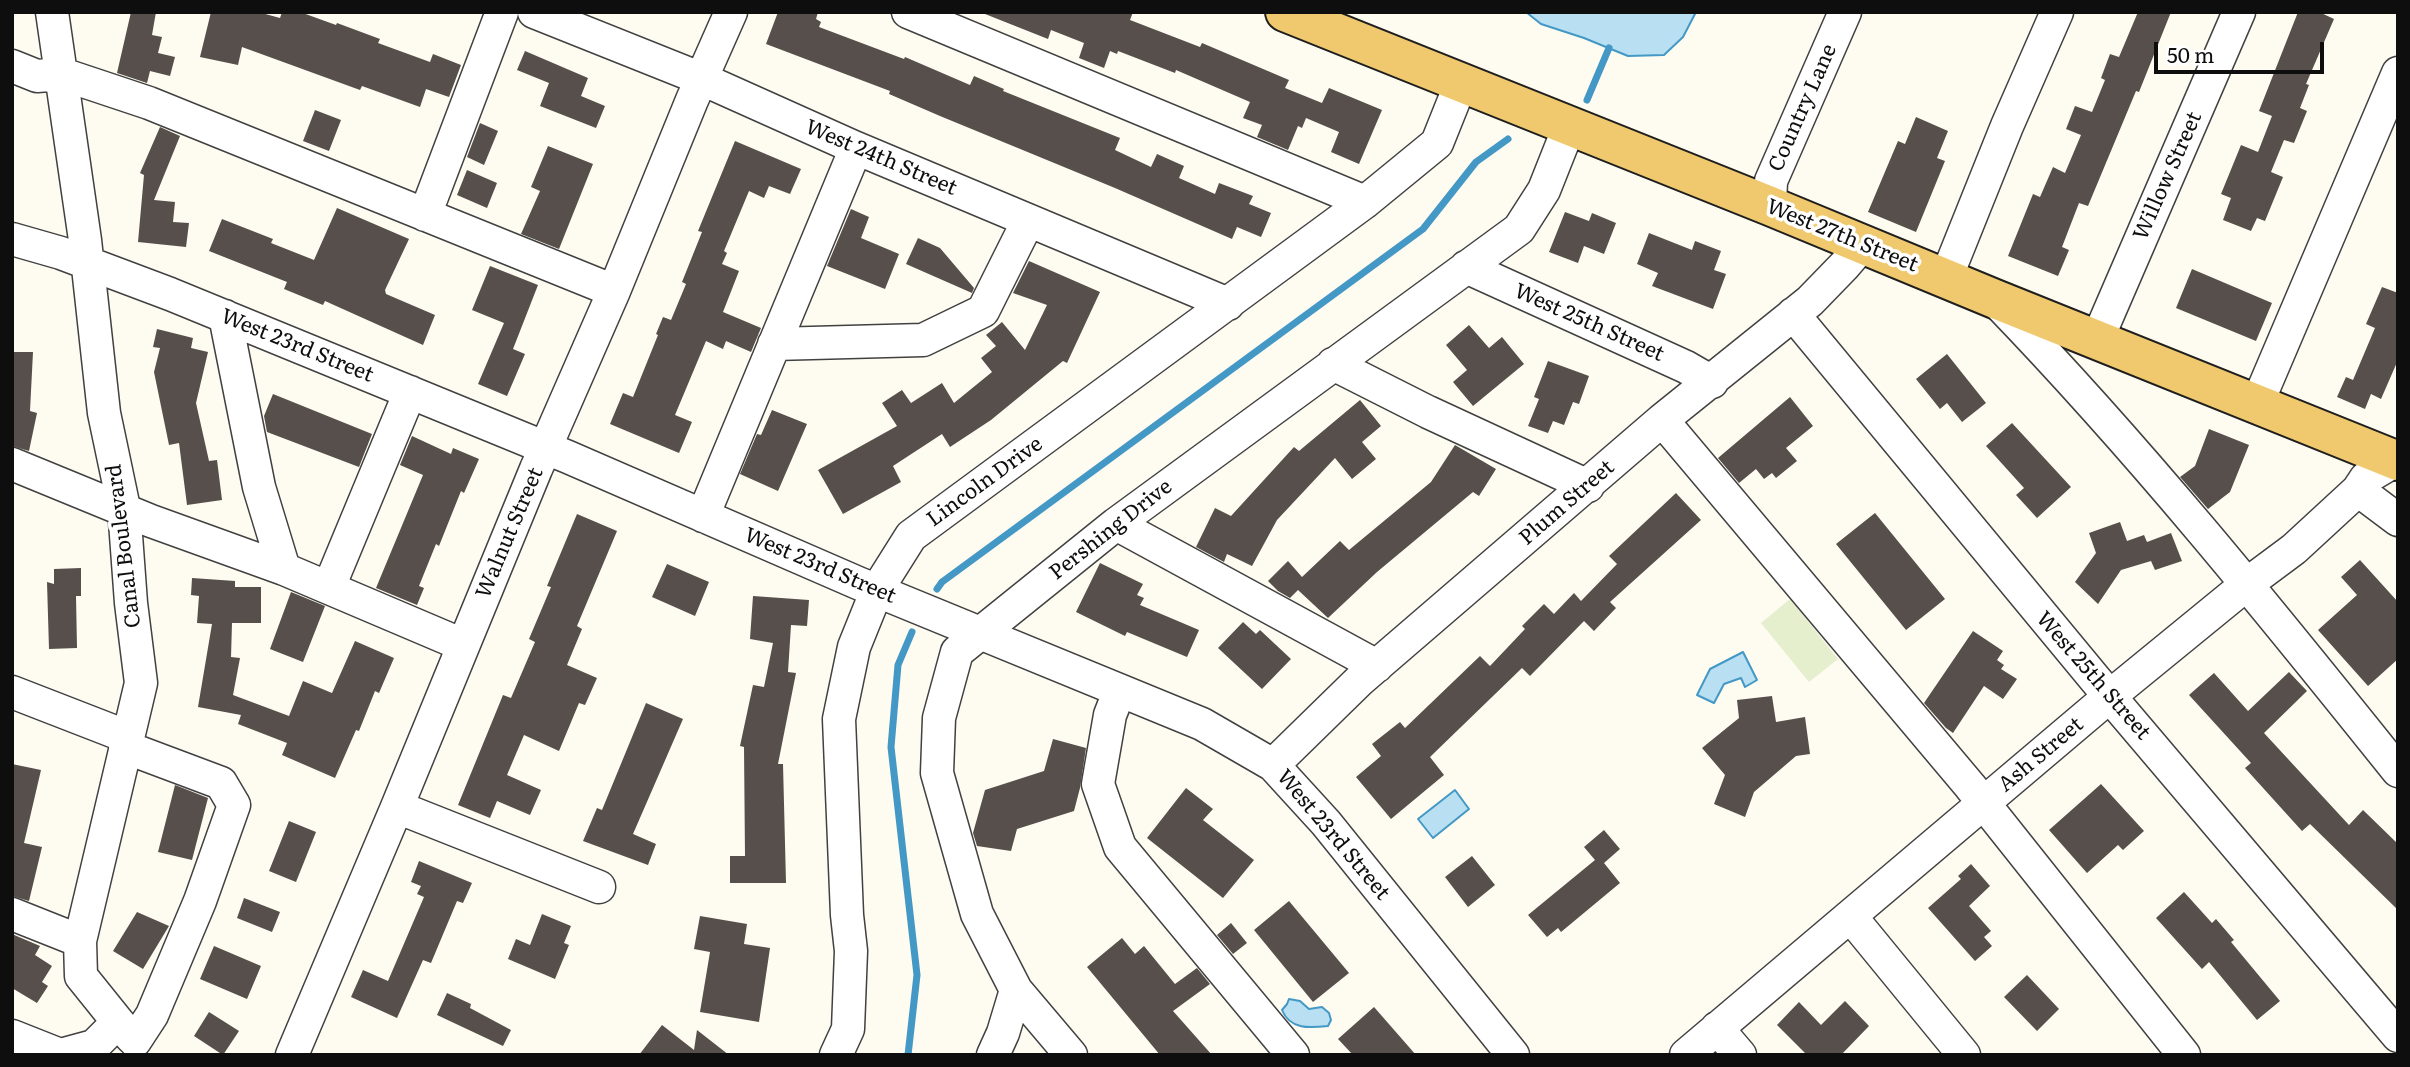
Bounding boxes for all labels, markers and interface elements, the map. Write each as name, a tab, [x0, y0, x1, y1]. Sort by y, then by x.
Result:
scale bar	[2158, 28, 2328, 72]
text: 50 m	[2167, 38, 2214, 69]
street label: Country Lane	[1764, 40, 1842, 176]
street label: Willow Street	[2128, 108, 2208, 244]
street label: West 24th Street	[801, 115, 961, 201]
street label: West 27th Street	[1762, 194, 1922, 278]
street label: West 25th Street	[1510, 279, 1668, 367]
street label: West 23rd Street	[217, 304, 377, 388]
street label: Lincoln Drive	[922, 432, 1048, 532]
street label: Plum Street	[1514, 455, 1620, 551]
street label: Canal Boulevard	[101, 463, 147, 629]
street label: Walnut Street	[471, 464, 549, 602]
street label: Pershing Drive	[1045, 474, 1177, 586]
street label: West 23rd Street	[740, 523, 900, 609]
street label: West 25th Street	[2030, 607, 2156, 745]
street label: Ash Street	[1993, 712, 2089, 798]
street label: West 23rd Street	[1271, 765, 1395, 905]

